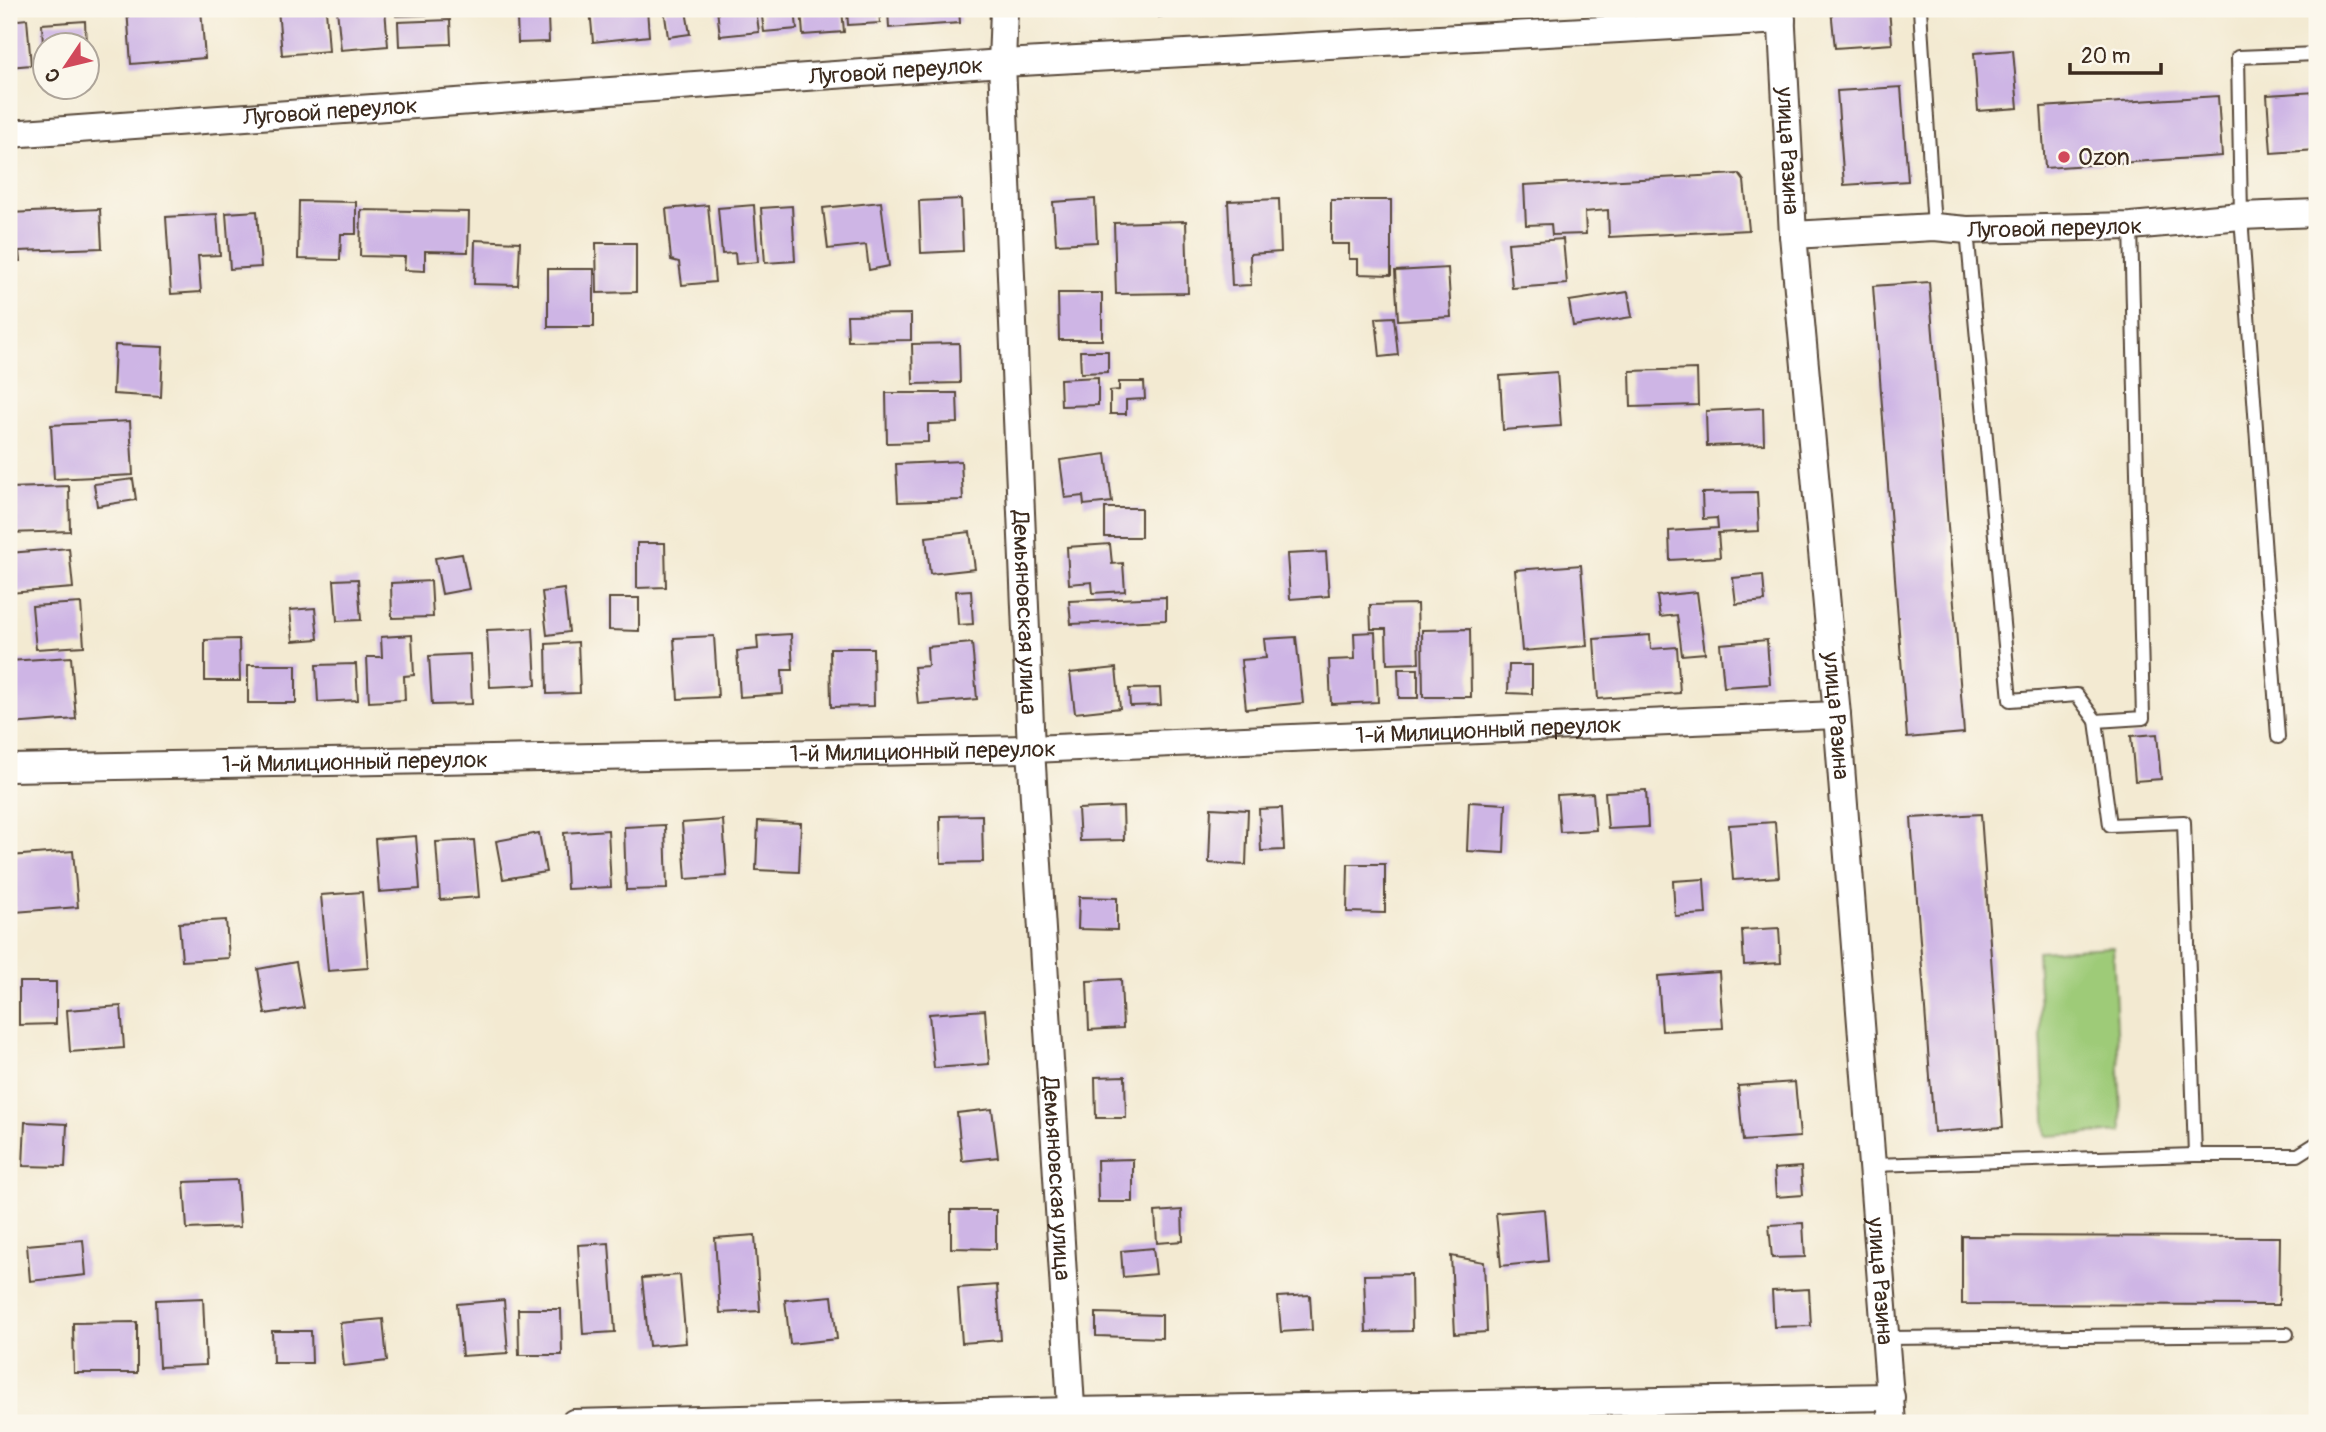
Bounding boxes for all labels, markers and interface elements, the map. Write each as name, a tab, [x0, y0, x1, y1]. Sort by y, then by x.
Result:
north arrow	[32, 32, 102, 102]
scale bar	[2070, 32, 2162, 76]
text: 20 m	[2081, 43, 2130, 70]
street label: Луговой переулок	[806, 50, 984, 92]
text: С	[40, 63, 66, 87]
street label: улица Разина	[1770, 85, 1806, 215]
street label: Луговой переулок	[241, 91, 419, 132]
place label: Ozon	[2078, 143, 2130, 172]
marker: Ozon	[2056, 149, 2072, 165]
street label: Луговой переулок	[1966, 211, 2144, 245]
street label: Демьяновская улица	[1006, 509, 1044, 715]
street label: улица Разина	[1816, 650, 1856, 781]
street label: 1-й Милиционный переулок	[1355, 710, 1622, 750]
street label: 1-й Милиционный переулок	[789, 734, 1057, 768]
street label: 1-й Милиционный переулок	[222, 745, 488, 779]
street label: Демьяновская улица	[1036, 1075, 1077, 1281]
street label: улица Разина	[1861, 1215, 1900, 1346]

